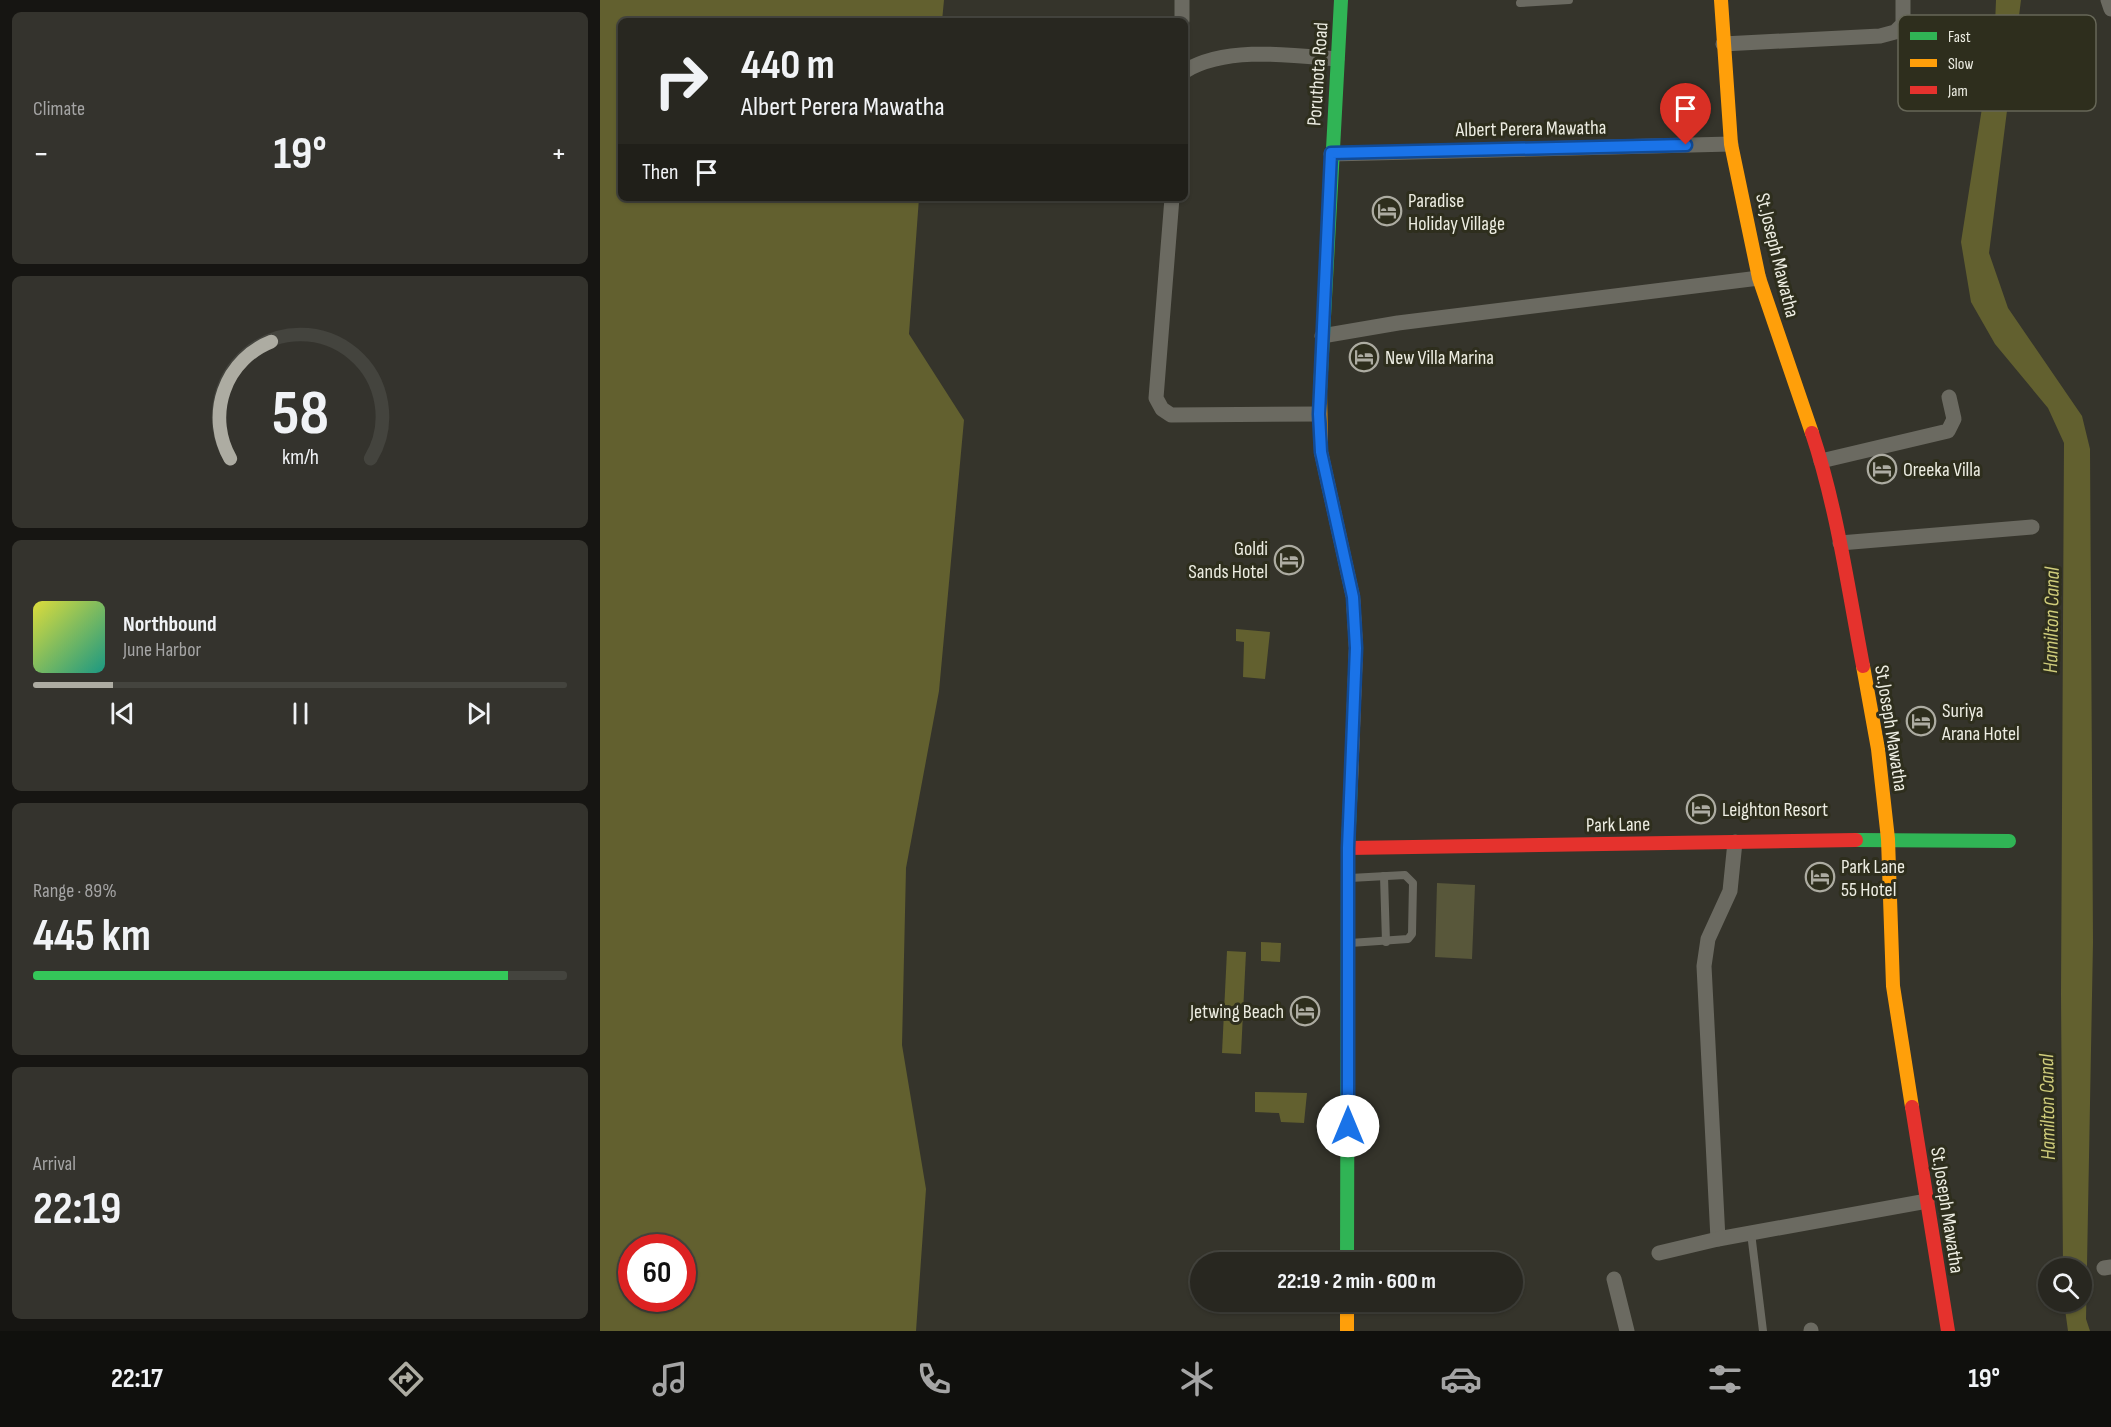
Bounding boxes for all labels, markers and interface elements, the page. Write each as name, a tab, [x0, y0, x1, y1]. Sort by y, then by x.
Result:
legend	[1898, 15, 2096, 111]
street label: Poruthota Road	[1302, 21, 1334, 127]
text: Fast	[1948, 28, 1971, 47]
text: 440 m	[741, 40, 835, 91]
icon: right	[642, 42, 720, 120]
text: Slow	[1948, 55, 1973, 74]
text: Jam	[1947, 82, 1968, 101]
pin	[1660, 83, 1711, 145]
text: Albert Perera Mawatha	[741, 91, 945, 123]
icon: arrive	[1669, 92, 1702, 125]
text: Climate	[33, 97, 85, 121]
street label: Albert Perera Mawatha	[1454, 116, 1607, 142]
text: 19°	[273, 127, 327, 182]
text: −	[33, 134, 49, 174]
text: +	[551, 134, 567, 174]
icon: arrive	[690, 156, 723, 189]
text: Then	[642, 159, 678, 186]
place label: Paradise Holiday Village	[1408, 189, 1505, 236]
street label: St.Joseph Mawatha	[1750, 191, 1804, 320]
hotel icon: Paradise Holiday Village	[1371, 195, 1403, 227]
hotel icon: New Villa Marina	[1348, 341, 1380, 373]
place label: New Villa Marina	[1385, 346, 1494, 370]
text: 58	[272, 377, 328, 452]
text: km/h	[281, 445, 319, 470]
hotel icon: Oreeka Villa	[1866, 453, 1898, 485]
place label: Oreeka Villa	[1903, 458, 1981, 482]
place label: Goldi Sands Hotel	[1188, 537, 1268, 584]
hotel icon: Goldi Sands Hotel	[1273, 544, 1305, 576]
water label: Hamilton Canal	[2038, 566, 2065, 673]
text: Northbound	[123, 611, 217, 638]
text: June Harbor	[123, 638, 201, 662]
street label: St.Joseph Mawatha	[1869, 663, 1913, 793]
icon: previous	[106, 697, 139, 730]
icon: pause	[284, 697, 317, 730]
icon: next	[462, 697, 495, 730]
place label: Suriya Arana Hotel	[1941, 699, 2020, 746]
hotel icon: Suriya Arana Hotel	[1905, 705, 1937, 737]
hotel icon: Leighton Resort	[1685, 793, 1717, 825]
place label: Leighton Resort	[1722, 798, 1828, 822]
street label: Park Lane	[1586, 812, 1650, 838]
place label: Park Lane 55 Hotel	[1841, 855, 1905, 902]
hotel icon: Park Lane 55 Hotel	[1804, 861, 1836, 893]
text: Range · 89%	[33, 879, 117, 903]
text: 445 km	[33, 909, 151, 964]
hotel icon: Jetwing Beach	[1289, 995, 1321, 1027]
place label: Jetwing Beach	[1189, 1000, 1284, 1024]
water label: Hamilton Canal	[2034, 1053, 2061, 1160]
position arrow	[1316, 1094, 1380, 1158]
street label: St.Joseph Mawatha	[1925, 1145, 1969, 1275]
text: Arrival	[33, 1152, 76, 1176]
text: 22:19	[33, 1182, 121, 1237]
speed limit sign: 60	[618, 1234, 696, 1312]
map controls	[2038, 1258, 2092, 1312]
button: search	[2038, 1258, 2092, 1312]
text: 22:19 · 2 min · 600 m	[1277, 1268, 1436, 1295]
icon: directions	[385, 1358, 427, 1400]
icon: music	[649, 1358, 691, 1400]
icon: phone	[913, 1358, 955, 1400]
icon: climate	[1176, 1358, 1218, 1400]
icon: car	[1440, 1358, 1482, 1400]
icon: filters	[1704, 1358, 1746, 1400]
text: 22:17	[111, 1363, 163, 1395]
text: 19°	[1968, 1363, 2000, 1395]

